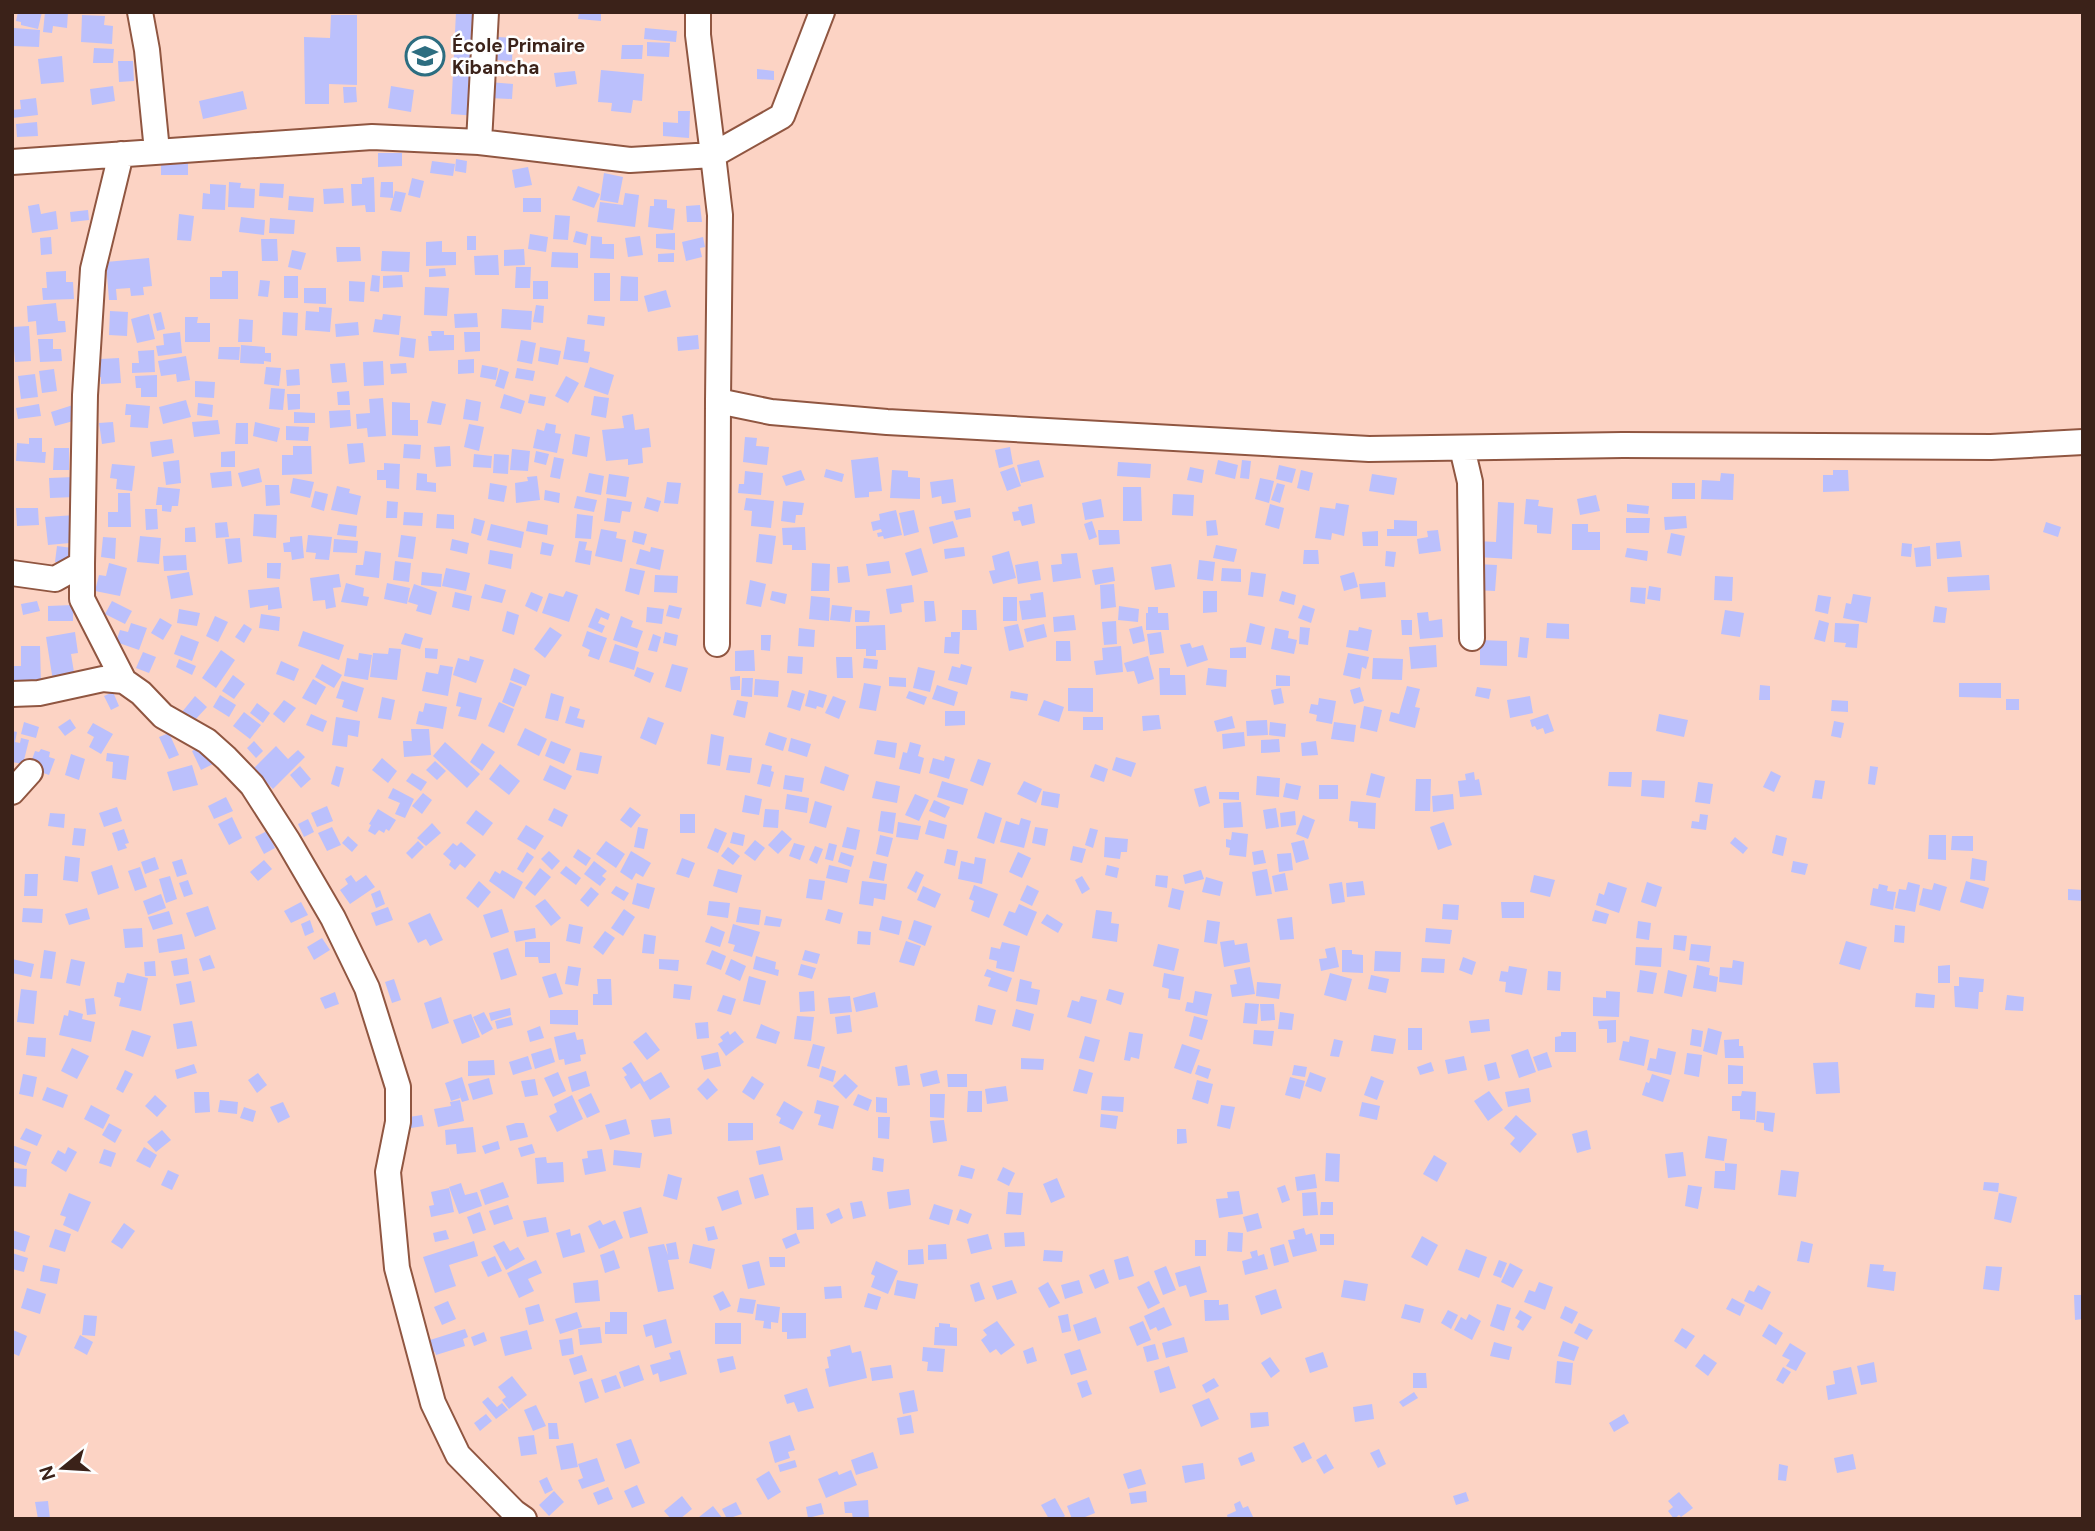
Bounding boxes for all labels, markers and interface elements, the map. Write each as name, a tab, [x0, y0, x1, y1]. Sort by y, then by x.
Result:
place label: École Primaire Kibancha	[452, 33, 585, 80]
school or university icon: École Primaire Kibancha	[404, 35, 446, 77]
north arrow	[28, 1433, 98, 1503]
text: N	[33, 1463, 61, 1484]

